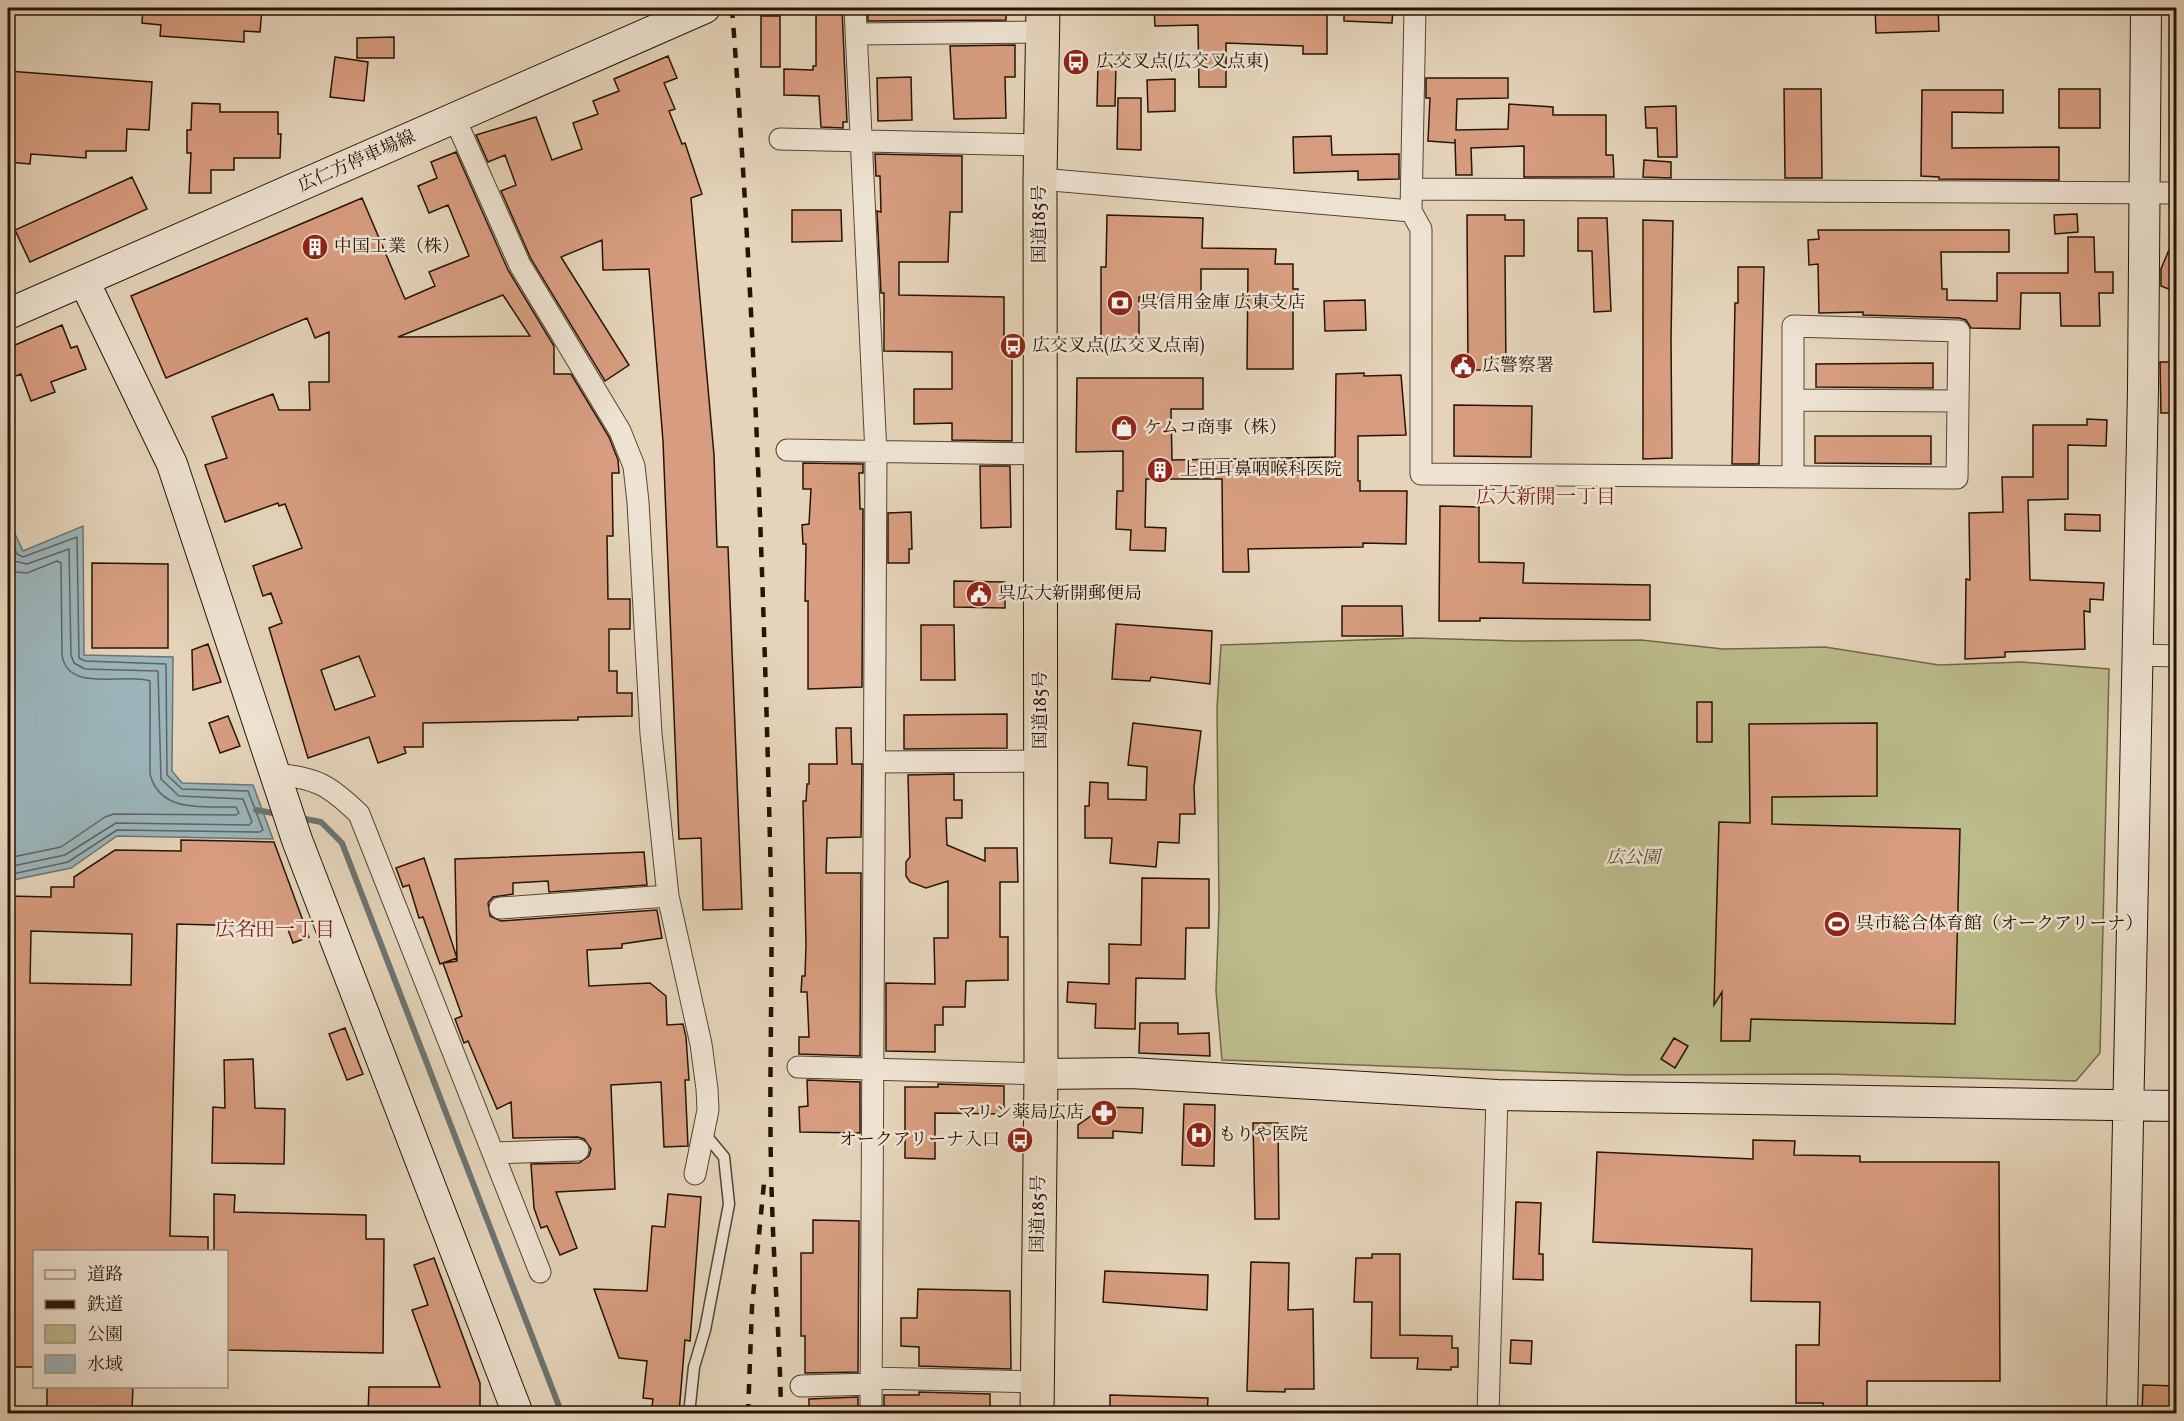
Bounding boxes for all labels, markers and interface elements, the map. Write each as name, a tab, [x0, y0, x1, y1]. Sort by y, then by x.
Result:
bus stop icon: 広交叉点(広交叉点東)	[1061, 47, 1091, 77]
place label: 広交叉点(広交叉点東)	[1096, 50, 1268, 75]
street label: 広仁方停車場線	[294, 125, 420, 199]
street label: 国道185号	[1028, 185, 1053, 263]
building icon: 中国工業（株）	[300, 232, 330, 262]
place label: 中国工業（株）	[334, 235, 460, 260]
bank icon: 呉信用金庫 広東支店	[1105, 288, 1135, 318]
place label: 呉信用金庫 広東支店	[1140, 291, 1306, 316]
bus stop icon: 広交叉点(広交叉点南)	[998, 331, 1028, 361]
place label: 広交叉点(広交叉点南)	[1032, 334, 1204, 359]
public building icon: 広警察署	[1448, 351, 1478, 381]
place label: 広警察署	[1482, 354, 1554, 379]
shop icon: ケムコ商事（株）	[1109, 413, 1139, 443]
place label: ケムコ商事（株）	[1144, 416, 1287, 441]
building icon: 上田耳鼻咽喉科医院	[1145, 455, 1175, 485]
place label: 上田耳鼻咽喉科医院	[1180, 458, 1342, 483]
district label: 広大新開一丁目	[1476, 484, 1616, 512]
public building icon: 呉広大新開郵便局	[964, 579, 994, 609]
place label: 呉広大新開郵便局	[998, 582, 1142, 607]
street label: 国道185号	[1029, 671, 1054, 749]
park label: 広公園	[1606, 846, 1663, 871]
sports icon: 呉市総合体育館（オークアリーナ）	[1822, 909, 1852, 939]
place label: 呉市総合体育館（オークアリーナ）	[1856, 912, 2143, 937]
district label: 広名田一丁目	[215, 917, 335, 945]
pharmacy icon: マリン薬局広店	[1089, 1098, 1119, 1128]
place label: マリン薬局広店	[958, 1101, 1084, 1126]
hospital icon: もりや医院	[1184, 1120, 1214, 1150]
place label: もりや医院	[1218, 1123, 1308, 1148]
bus stop icon: オークアリーナ入口	[1005, 1125, 1035, 1155]
place label: オークアリーナ入口	[839, 1128, 1000, 1153]
street label: 国道185号	[1026, 1174, 1052, 1254]
legend	[33, 1250, 228, 1388]
text: 道路	[87, 1263, 123, 1288]
text: 鉄道	[87, 1293, 123, 1318]
text: 公園	[87, 1323, 123, 1348]
text: 水域	[87, 1353, 123, 1378]

